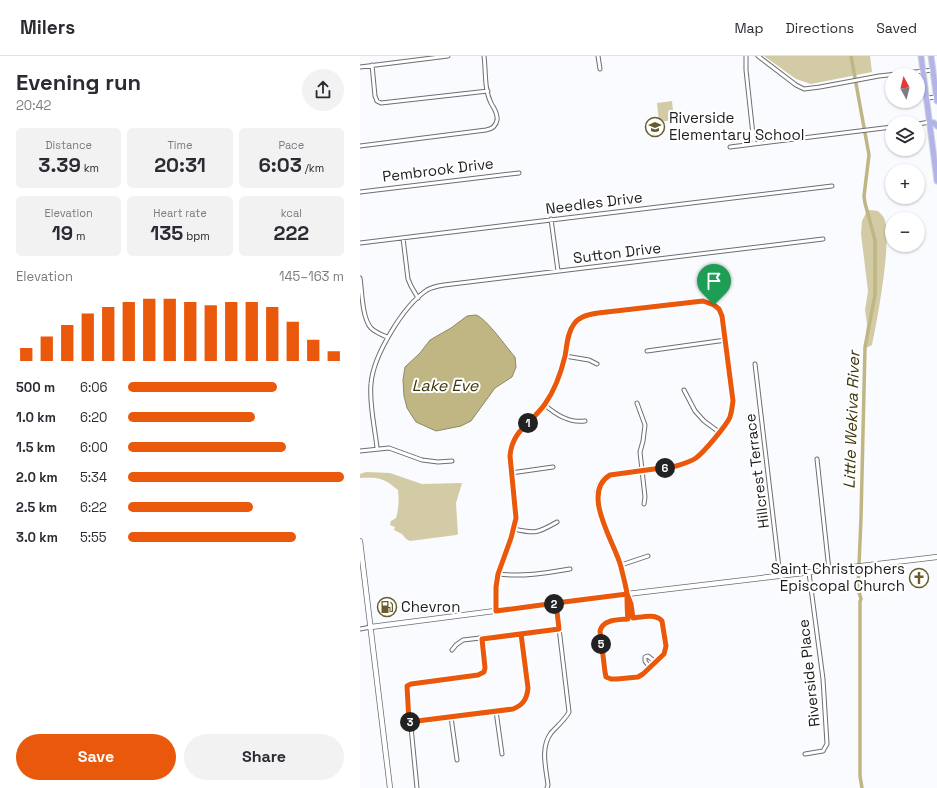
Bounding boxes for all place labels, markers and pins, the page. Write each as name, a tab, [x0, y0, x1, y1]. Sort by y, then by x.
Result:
place label: Riverside Elementary School	[669, 108, 805, 144]
school or university icon: Riverside Elementary School	[644, 116, 666, 138]
pin	[697, 264, 731, 305]
pin: 1	[518, 413, 538, 433]
pin: 6	[655, 458, 675, 478]
place label: Saint Christophers Episcopal Church	[771, 559, 905, 595]
church icon: Saint Christophers Episcopal Church	[908, 567, 930, 589]
pin: 2	[544, 594, 564, 614]
fuel station icon: Chevron	[376, 596, 398, 618]
place label: Chevron	[401, 597, 460, 616]
pin: 5	[591, 634, 611, 654]
pin: 3	[400, 712, 420, 732]

